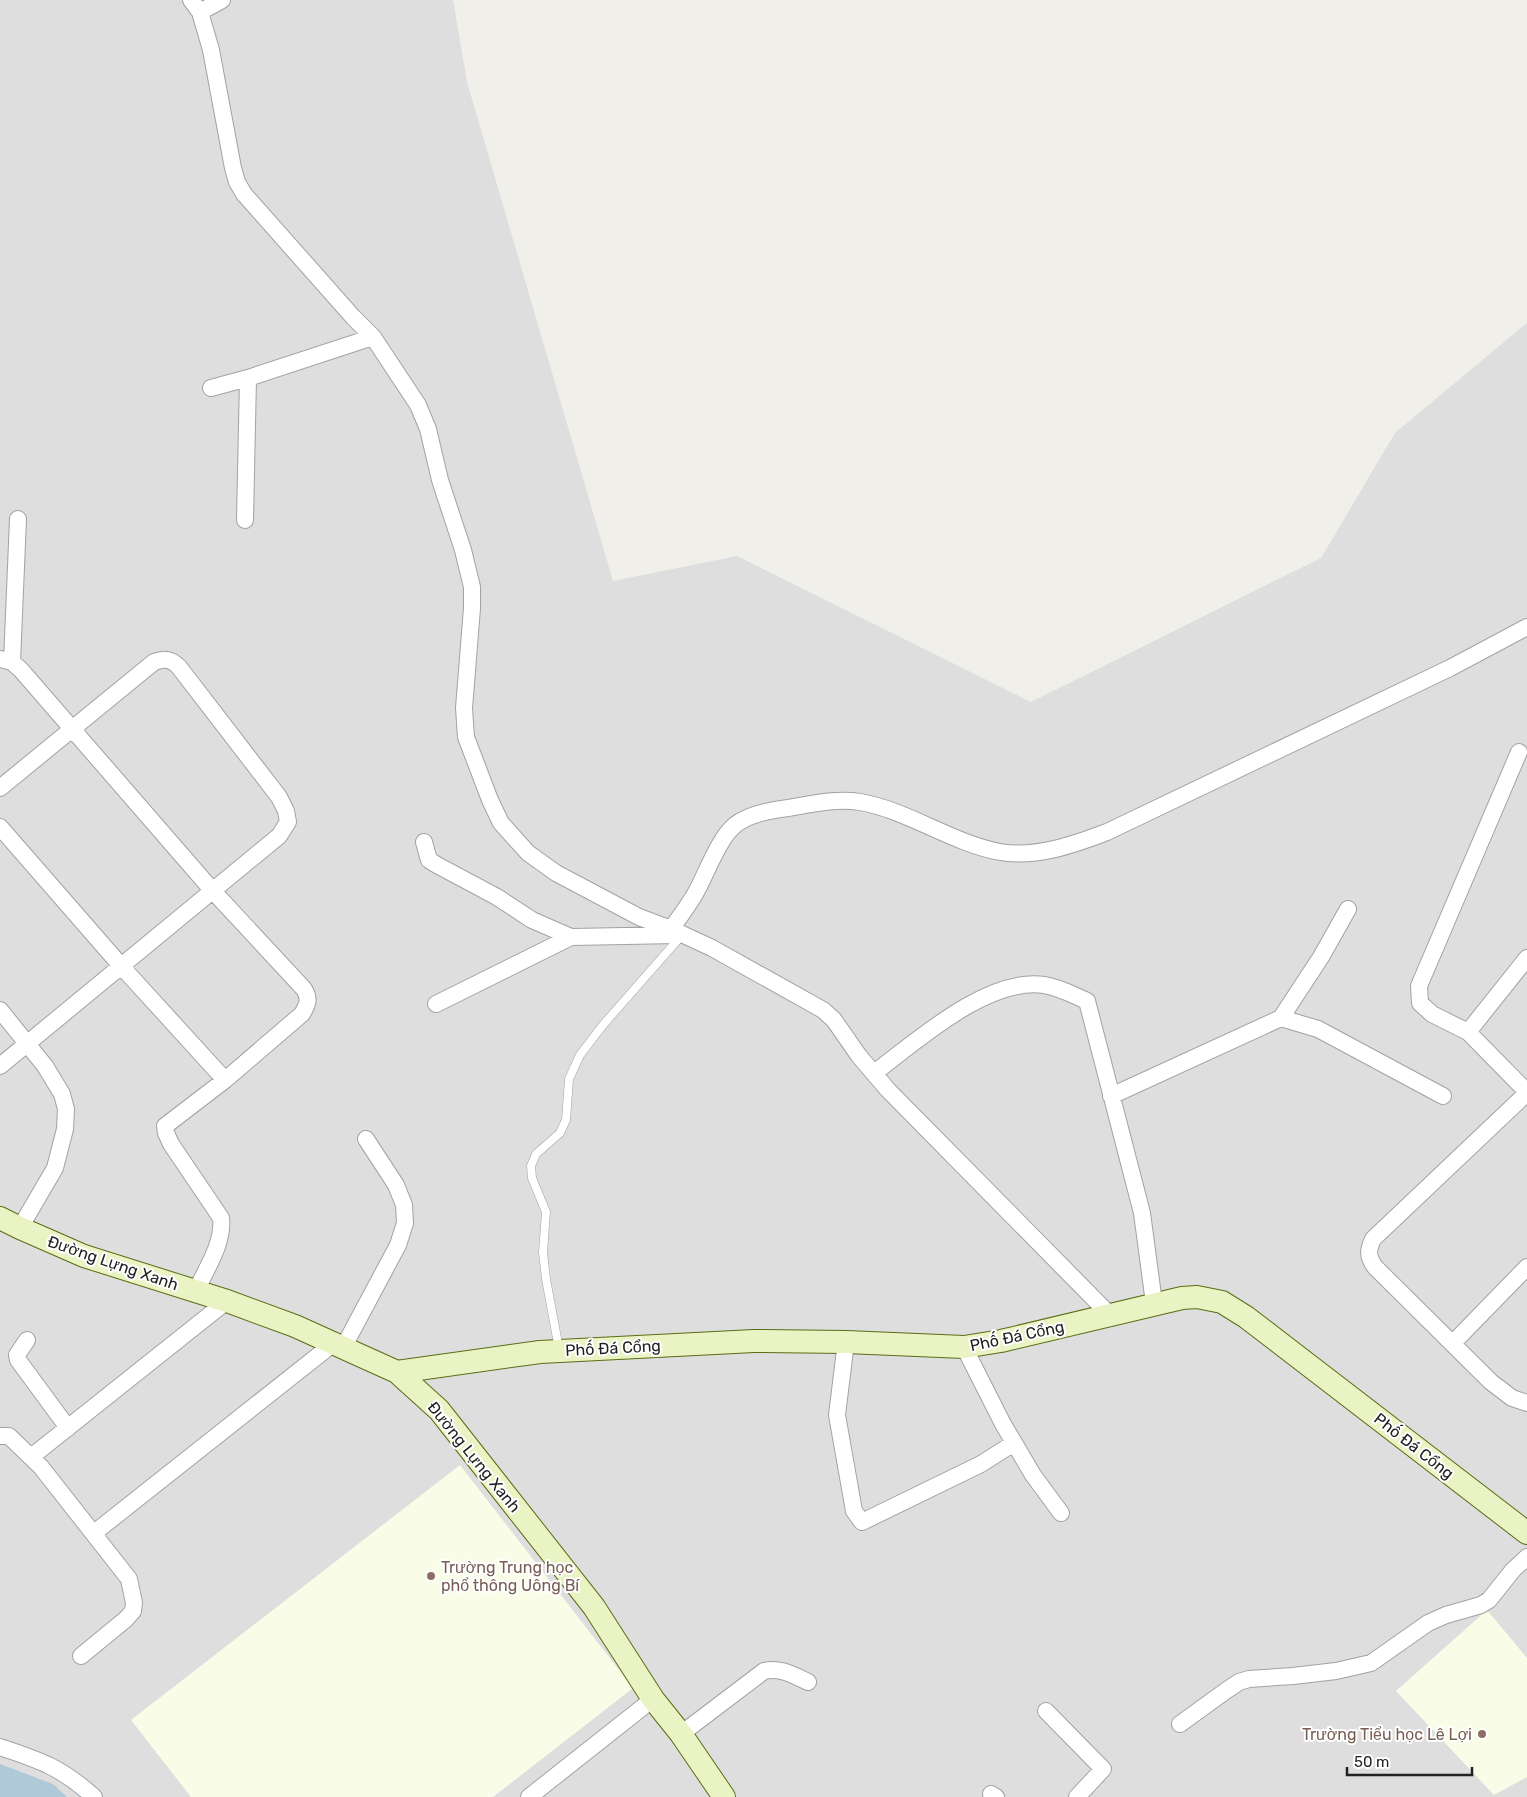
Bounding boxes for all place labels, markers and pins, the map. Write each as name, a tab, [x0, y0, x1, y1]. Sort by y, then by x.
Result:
place label: Trường Trung học phổ thông Uông Bí	[441, 1558, 580, 1595]
marker: Trường Trung học phổ thông Uông Bí	[425, 1570, 437, 1582]
place label: Trường Tiểu học Lê Lợi	[1302, 1725, 1472, 1744]
marker: Trường Tiểu học Lê Lợi	[1476, 1728, 1488, 1740]

